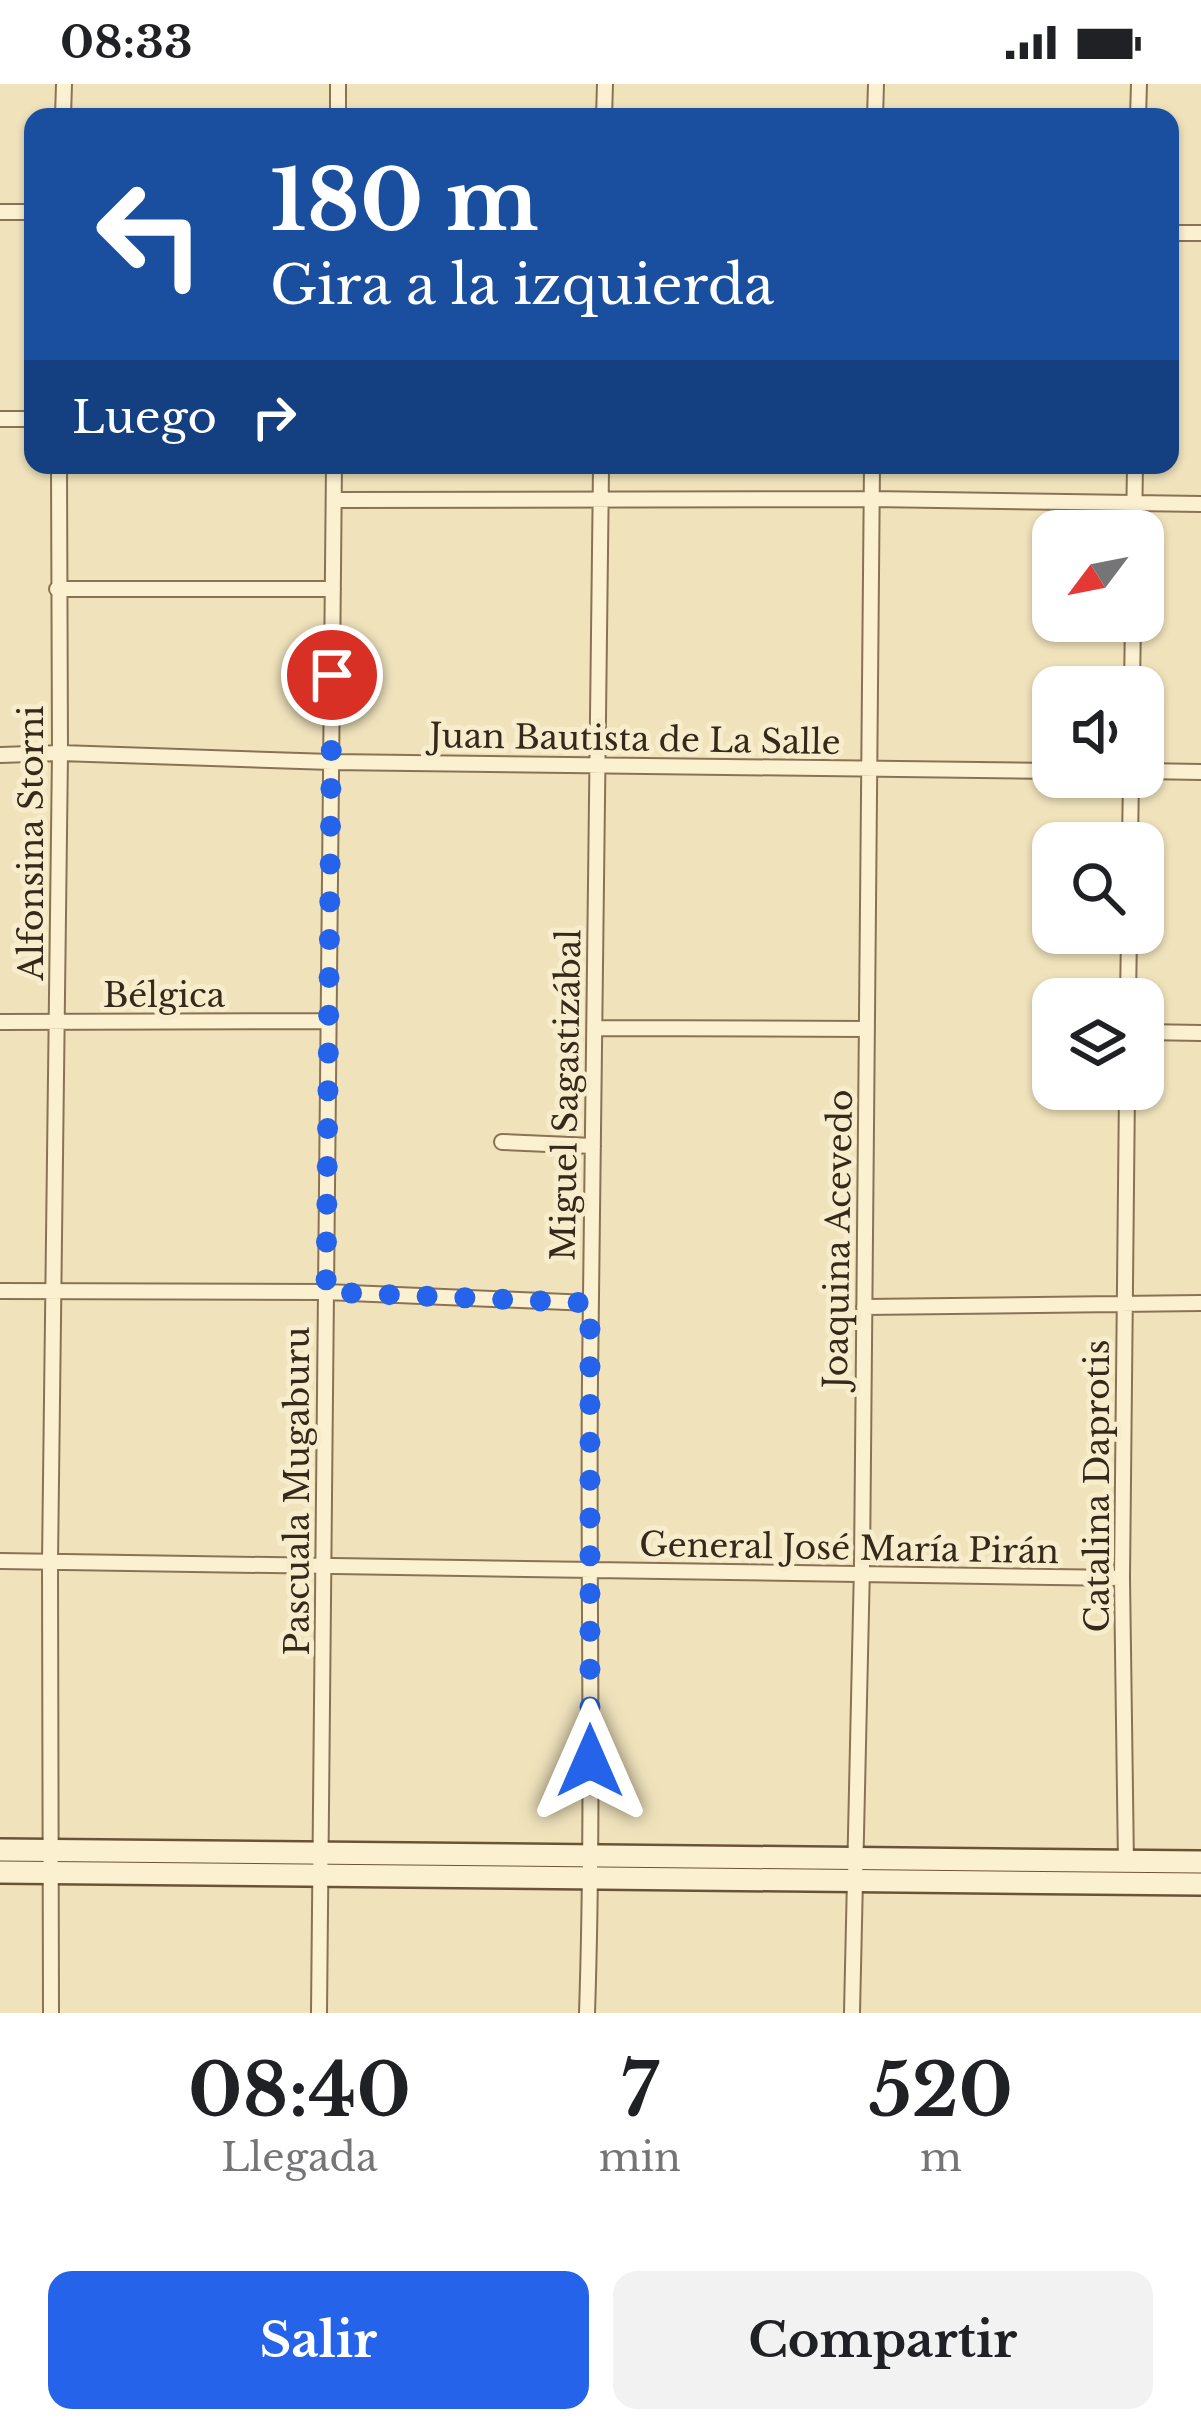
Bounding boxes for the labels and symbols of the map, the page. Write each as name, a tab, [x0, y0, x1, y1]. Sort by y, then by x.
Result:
north arrow	[1032, 510, 1164, 642]
pin	[281, 624, 383, 726]
street label: Alfonsina Storni	[11, 706, 52, 982]
street label: Juan Bautista de La Salle	[425, 715, 841, 763]
street label: Miguel Sagastizábal	[543, 929, 589, 1261]
street label: Bélgica	[103, 975, 226, 1016]
street label: Joaquina Acevedo	[815, 1089, 861, 1393]
street label: Pascuala Mugaburu	[277, 1327, 318, 1655]
street label: Catalina Daprotis	[1077, 1340, 1118, 1632]
street label: General José María Pirán	[639, 1524, 1059, 1572]
position arrow	[527, 1698, 653, 1824]

